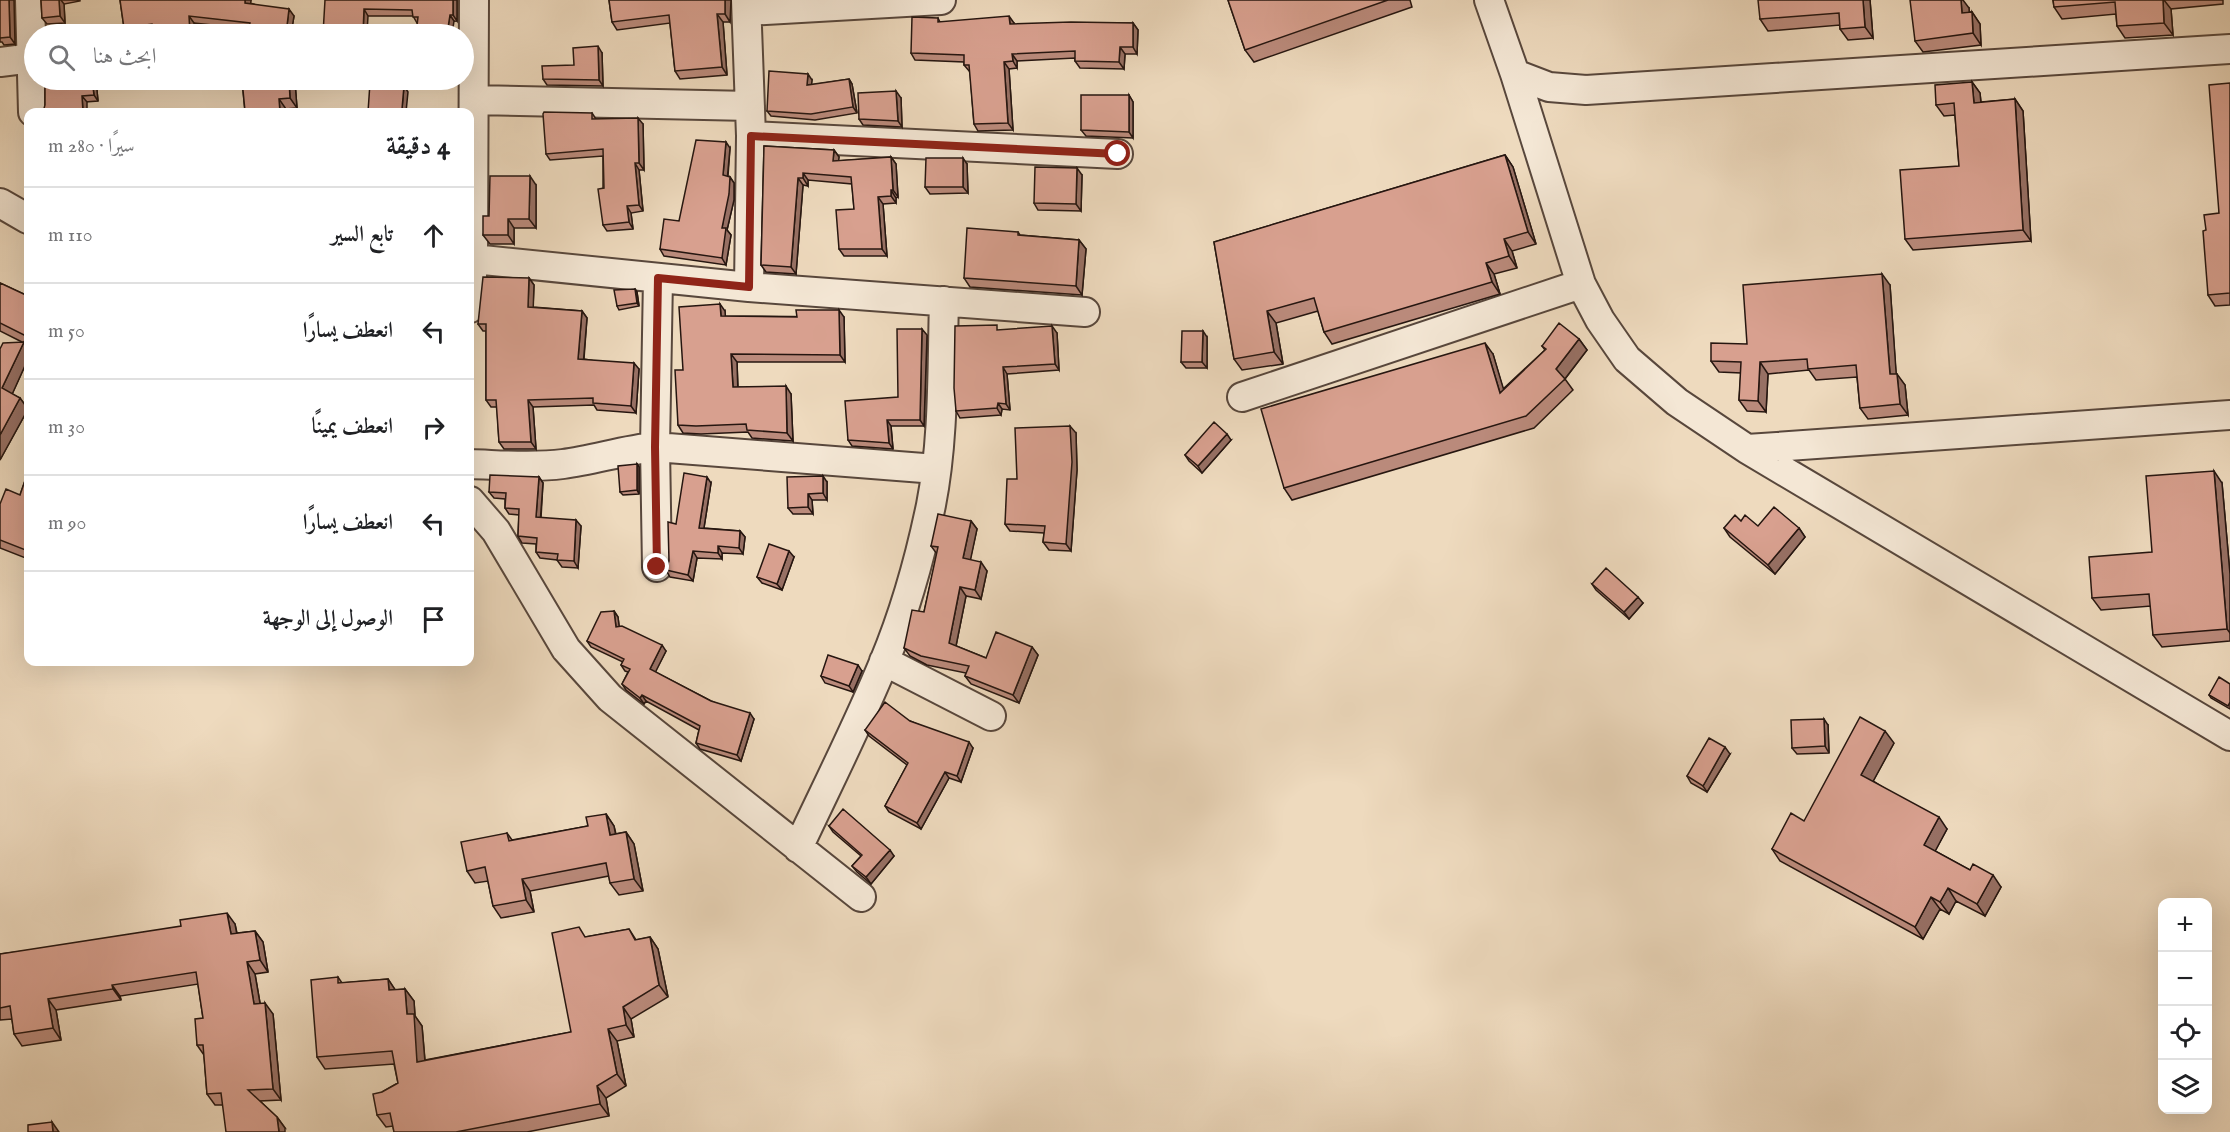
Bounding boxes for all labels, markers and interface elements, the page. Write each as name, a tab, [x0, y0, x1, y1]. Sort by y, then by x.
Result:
search box	[24, 24, 474, 90]
icon: search	[45, 41, 78, 74]
text: ابحث هنا	[93, 43, 156, 71]
text: 4 دقيقة	[386, 130, 450, 163]
text: سيرًا · 280 m	[48, 134, 135, 159]
route start	[1104, 140, 1130, 166]
icon: ahead	[417, 219, 450, 252]
text: تابع السير	[331, 221, 393, 249]
text: 110 m	[48, 223, 92, 248]
icon: left	[417, 315, 450, 348]
text: انعطف يسارًا	[303, 317, 393, 345]
text: 50 m	[48, 319, 85, 344]
icon: right	[417, 411, 450, 444]
text: انعطف يمينًا	[312, 413, 393, 441]
text: 30 m	[48, 415, 85, 440]
icon: left	[417, 507, 450, 540]
text: انعطف يسارًا	[303, 509, 393, 537]
text: 90 m	[48, 511, 86, 536]
route end	[643, 553, 669, 579]
icon: arrive	[417, 603, 450, 636]
text: الوصول إلى الوجهة	[263, 605, 393, 633]
map controls	[2158, 898, 2212, 1114]
button: +	[2158, 898, 2212, 952]
button: −	[2158, 952, 2212, 1006]
button: locate	[2158, 1006, 2212, 1060]
button: layers	[2158, 1060, 2212, 1114]

